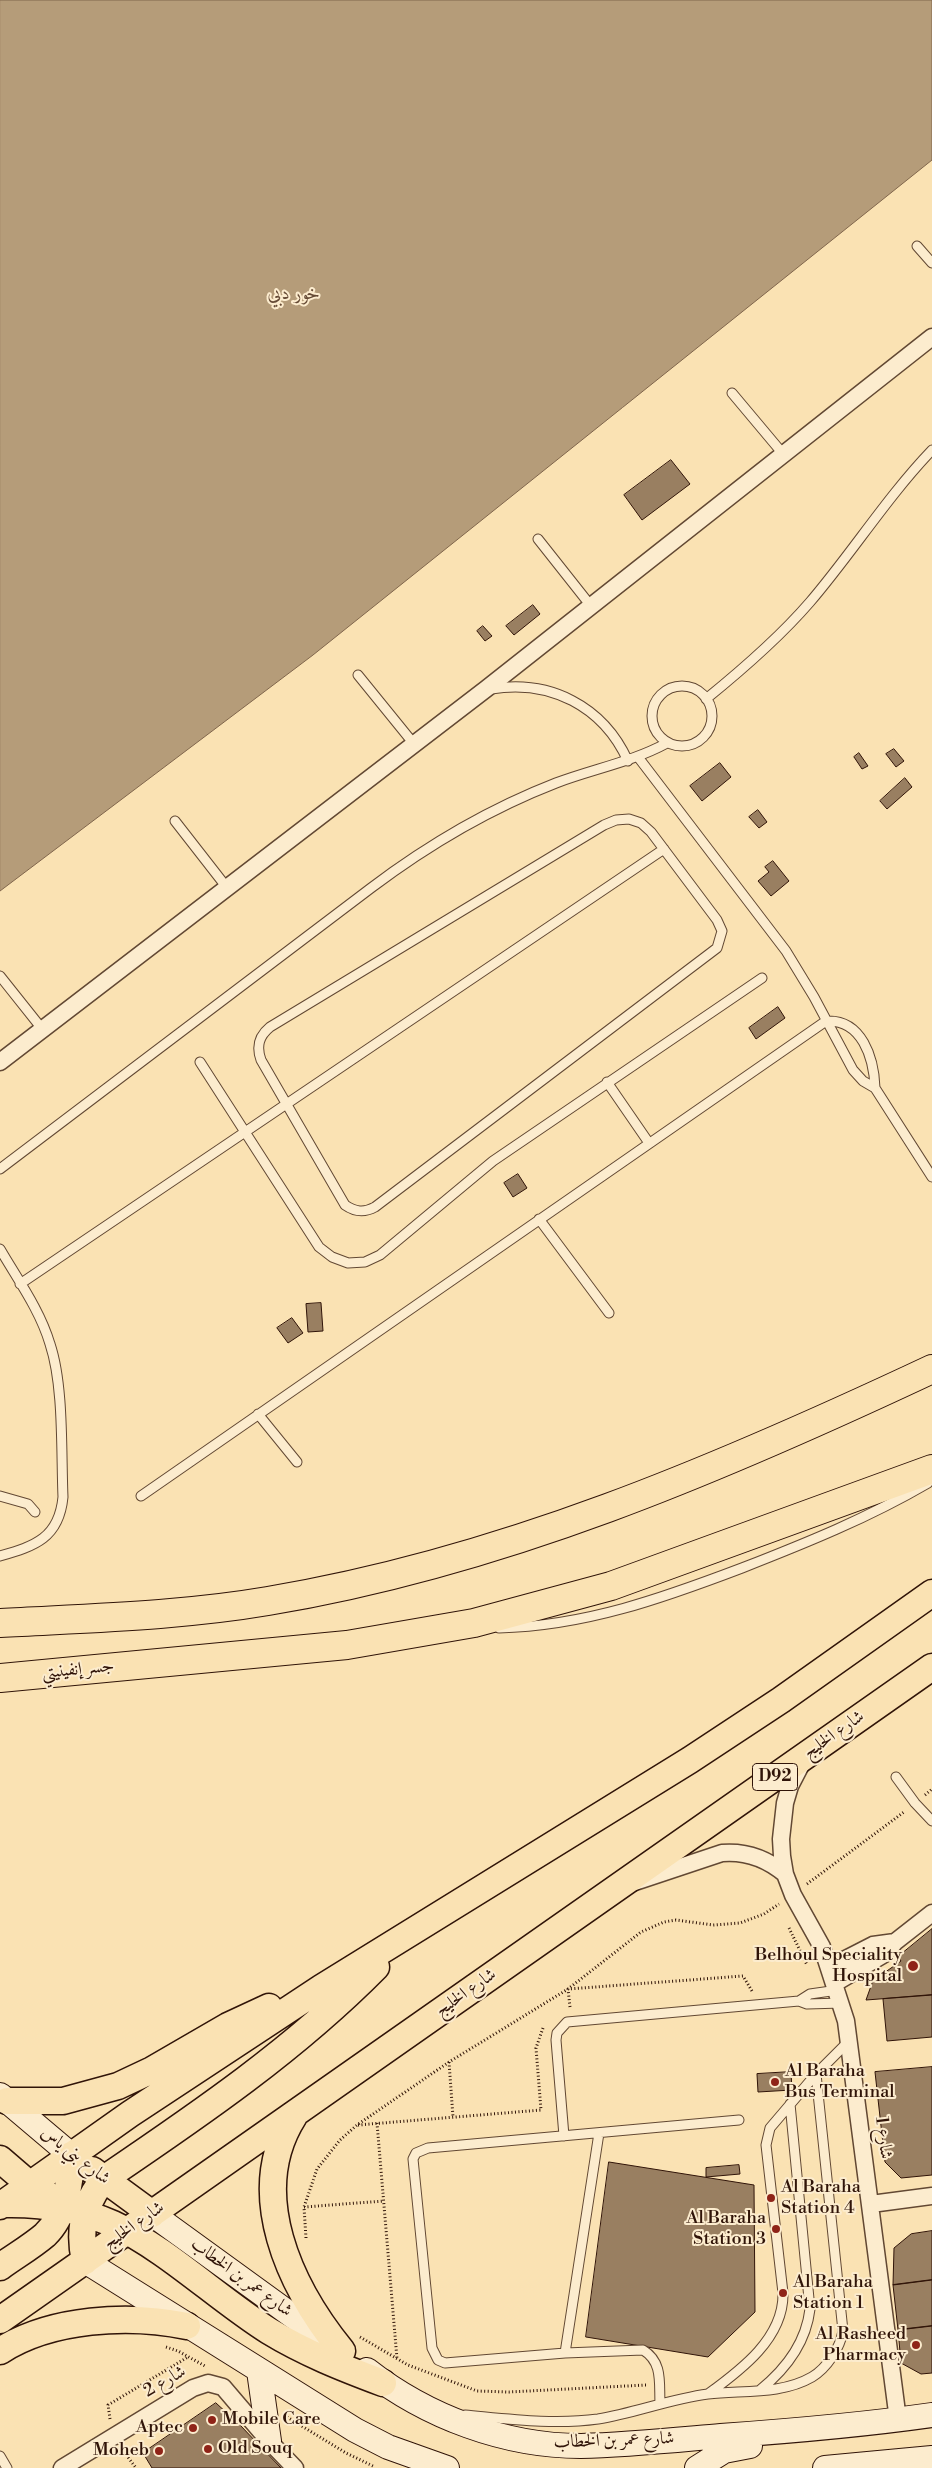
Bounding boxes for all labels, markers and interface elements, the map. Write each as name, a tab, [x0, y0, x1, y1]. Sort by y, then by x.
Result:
water label: خور دبي	[268, 283, 320, 305]
street label: جسر إنفينيتي	[41, 1655, 115, 1685]
street label: شارع الخليج	[799, 1706, 869, 1764]
road number: D92	[752, 1764, 798, 1790]
place label: Belhoul Speciality Hospital	[755, 1945, 902, 1988]
marker: Belhoul Speciality Hospital	[906, 1959, 920, 1973]
street label: شارع الخليج	[431, 1964, 501, 2022]
place label: Al Baraha Bus Terminal	[785, 2061, 895, 2104]
marker: Al Baraha Bus Terminal	[769, 2076, 781, 2088]
street label: شارع 1	[870, 2115, 896, 2161]
street label: شارع بني ياس	[36, 2122, 114, 2190]
place label: Al Baraha Station 4	[781, 2177, 861, 2220]
marker: Al Baraha Station 4	[765, 2192, 777, 2204]
street label: شارع الخليج	[99, 2197, 169, 2255]
place label: Al Baraha Station 3	[686, 2208, 766, 2250]
marker: Al Baraha Station 3	[770, 2223, 782, 2235]
street label: شارع عمر بن الخطاب	[186, 2234, 296, 2322]
place label: Al Baraha Station 1	[793, 2272, 873, 2314]
marker: Al Baraha Station 1	[777, 2287, 789, 2299]
place label: Al Rasheed Pharmacy	[816, 2324, 906, 2366]
marker: Al Rasheed Pharmacy	[910, 2339, 922, 2351]
street label: شارع 2	[140, 2361, 190, 2403]
place label: Mobile Care	[222, 2409, 321, 2431]
marker: Mobile Care	[206, 2414, 218, 2426]
place label: Aptec	[136, 2417, 183, 2439]
marker: Aptec	[187, 2422, 199, 2434]
street label: شارع عمر بن الخطاب	[553, 2428, 675, 2454]
place label: Old Souq	[218, 2438, 292, 2460]
place label: Moheb	[93, 2440, 149, 2462]
marker: Old Souq	[202, 2443, 214, 2455]
marker: Moheb	[153, 2445, 165, 2457]

